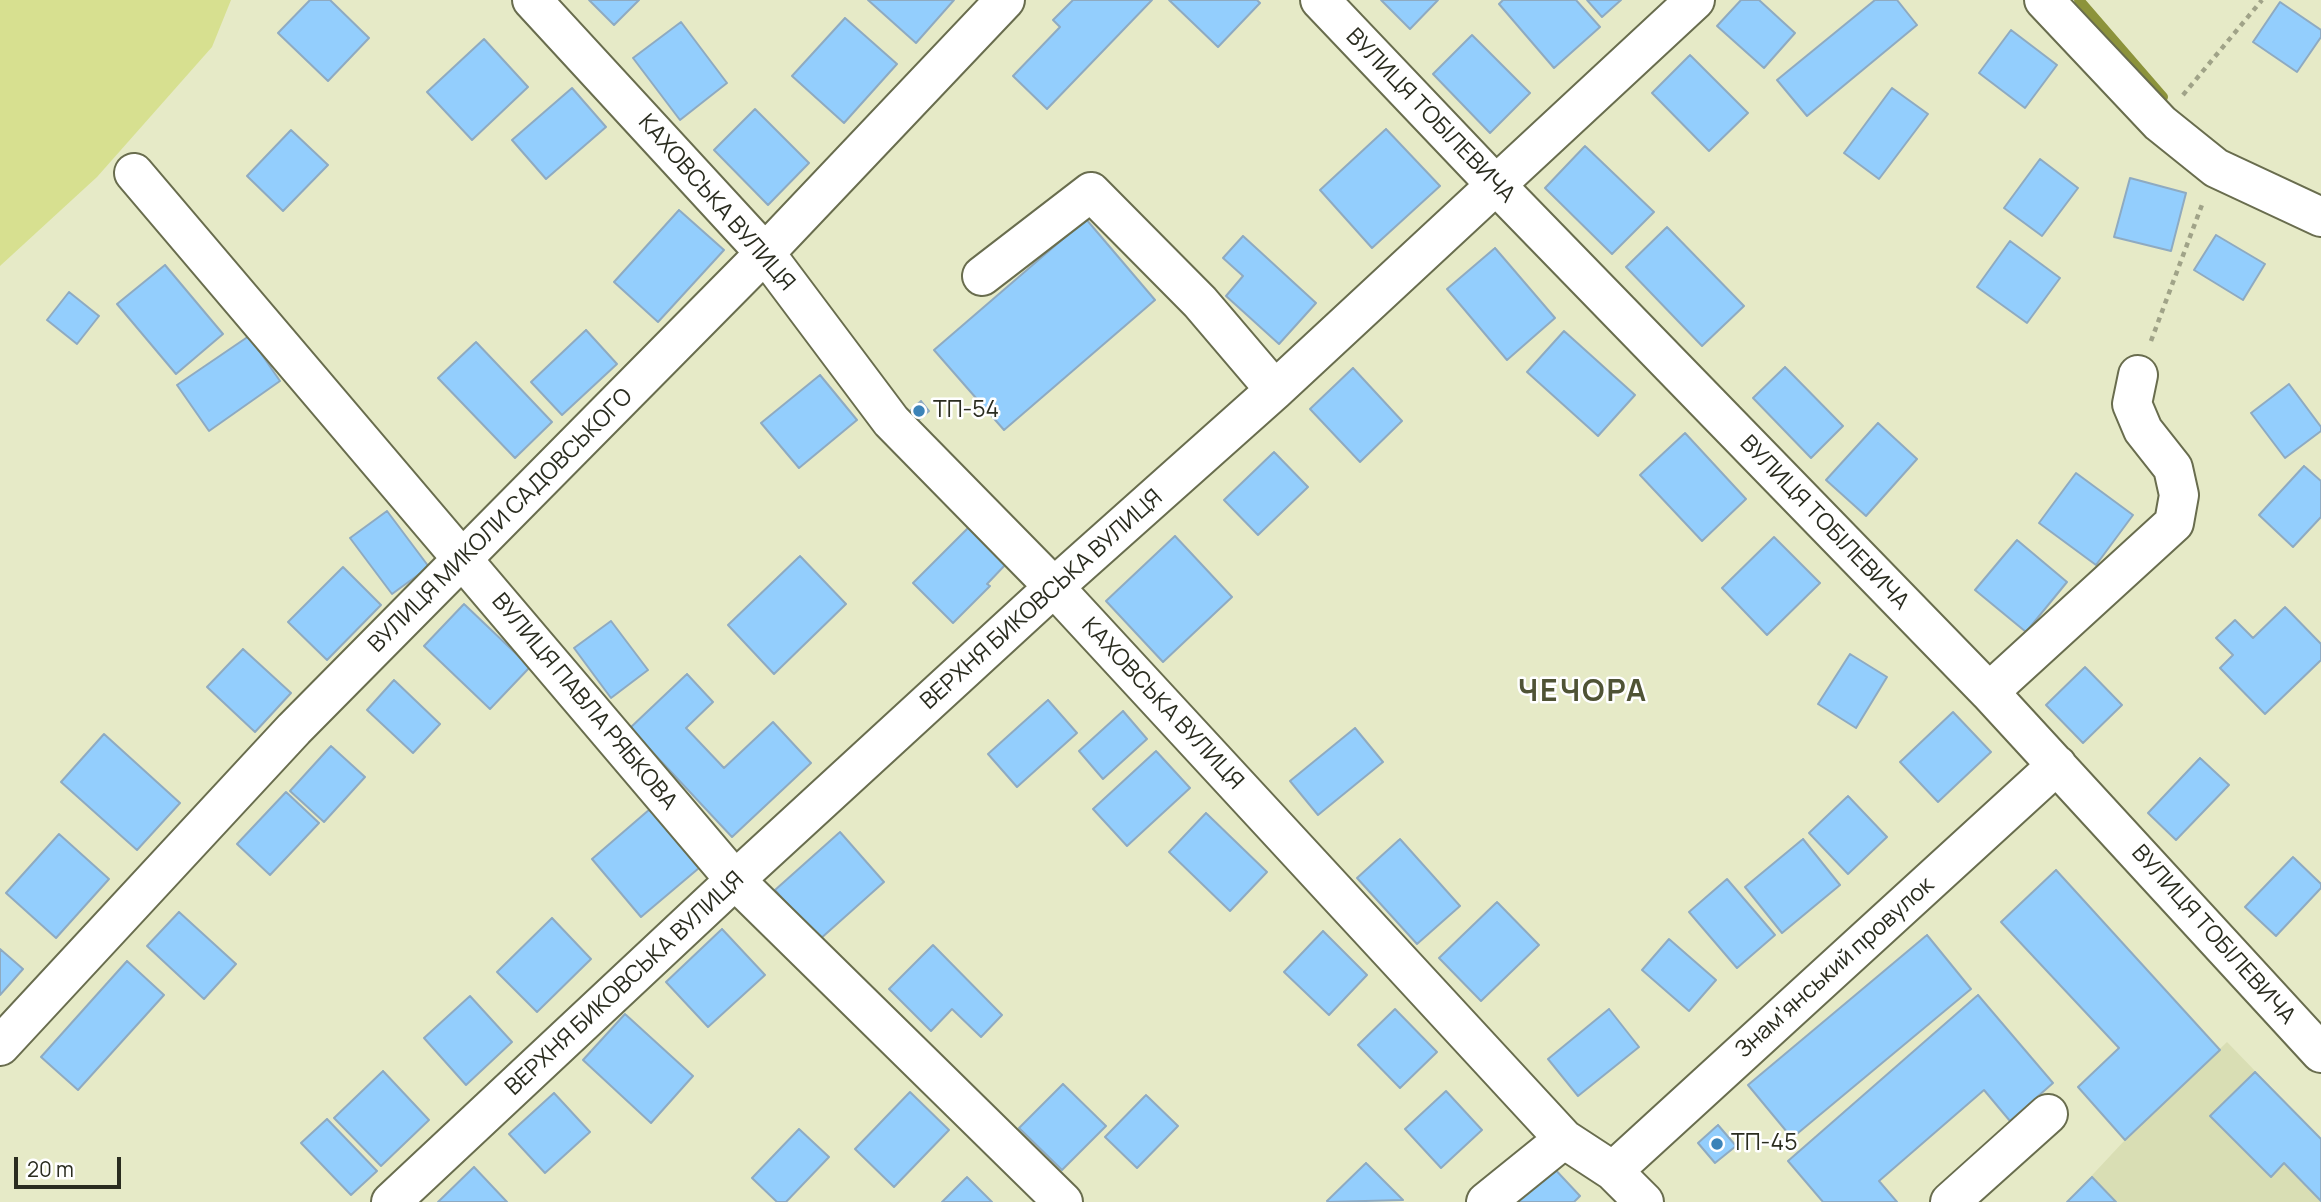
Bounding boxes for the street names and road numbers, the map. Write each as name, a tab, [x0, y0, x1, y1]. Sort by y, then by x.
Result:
street label: ВУЛИЦЯ ТОБІЛЕВИЧА	[1340, 23, 1520, 209]
street label: КАХОВСЬКА ВУЛИЦЯ	[632, 109, 800, 297]
street label: ВУЛИЦЯ МИКОЛИ САДОВСЬКОГО	[363, 383, 639, 659]
street label: ВУЛИЦЯ ТОБІЛЕВИЧА	[1734, 430, 1914, 616]
street label: ВЕРХНЯ БИКОВСЬКА ВУЛИЦЯ	[916, 484, 1168, 716]
street label: ВУЛИЦЯ ПАВЛА РЯБКОВА	[485, 588, 683, 816]
street label: КАХОВСЬКА ВУЛИЦЯ	[1075, 612, 1249, 796]
street label: ВУЛИЦЯ ТОБІЛЕВИЧА	[2125, 840, 2301, 1030]
street label: ВЕРХНЯ БИКОВСЬКА ВУЛИЦЯ	[500, 866, 750, 1102]
street label: Знамʼянський провулок	[1730, 872, 1940, 1064]

